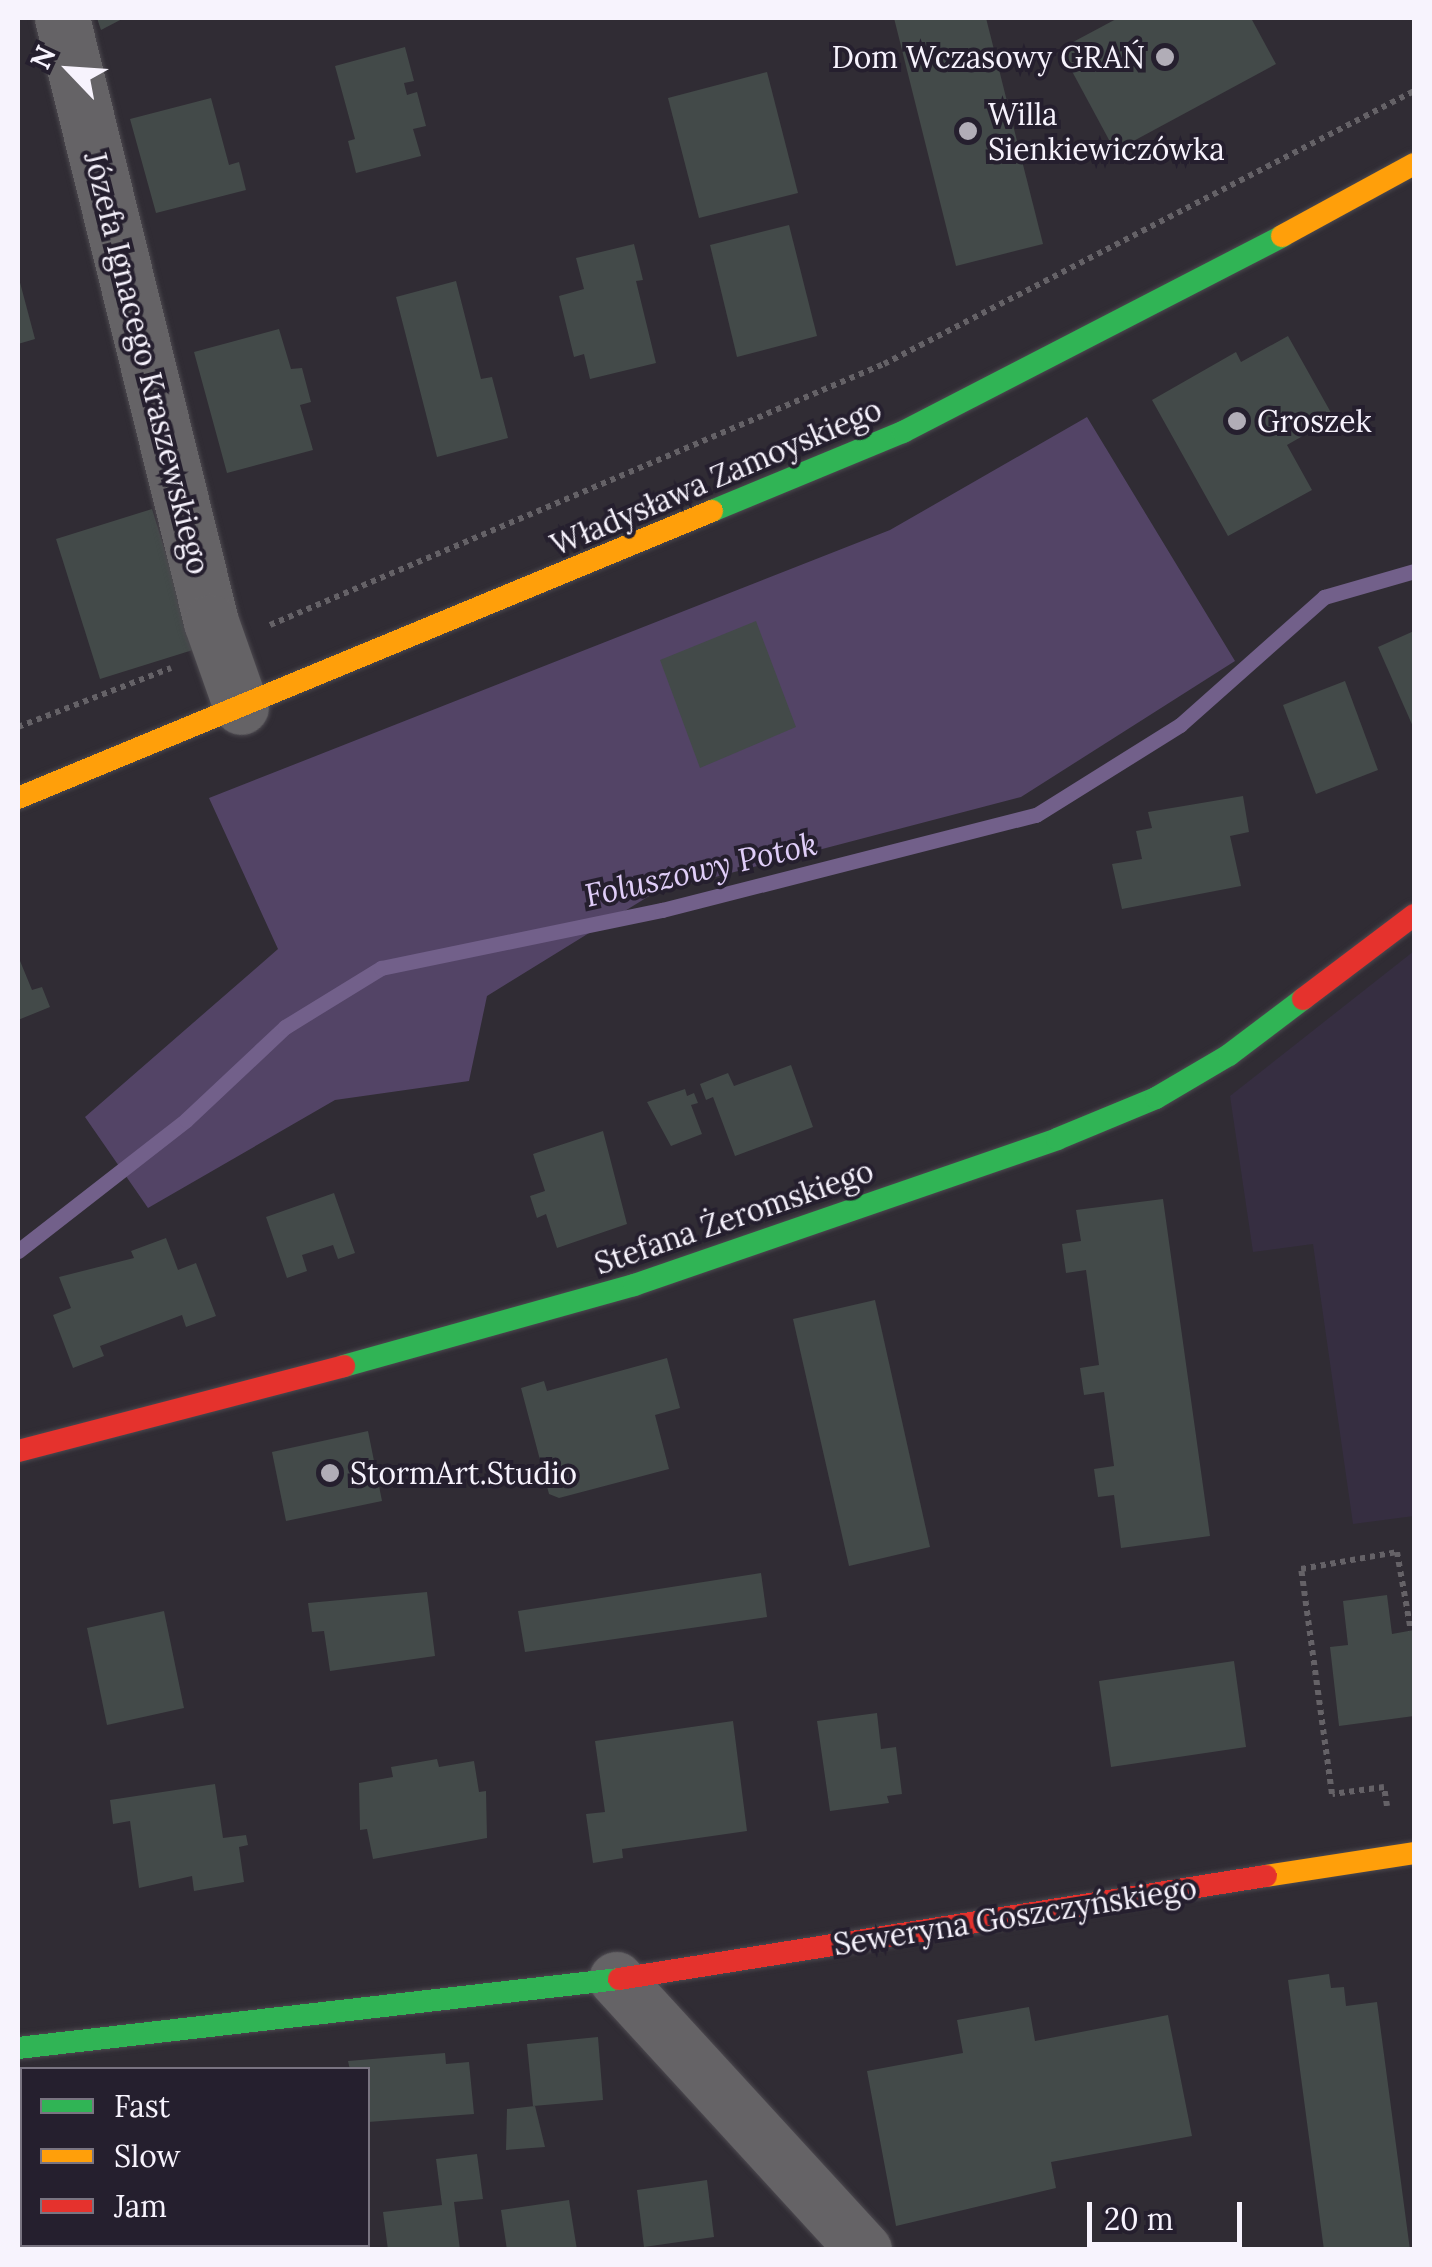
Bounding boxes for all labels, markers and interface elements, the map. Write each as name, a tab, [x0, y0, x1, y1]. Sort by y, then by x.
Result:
north arrow	[20, 20, 120, 120]
place label: Dom Wczasowy GRAŃ	[831, 39, 1145, 75]
text: N	[22, 40, 64, 75]
marker: Dom Wczasowy GRAŃ	[1154, 46, 1176, 68]
place label: Willa Sienkiewiczówka	[988, 96, 1225, 166]
marker: Willa Sienkiewiczówka	[957, 120, 979, 142]
street label: Józefa Ignacego Kraszewskiego	[77, 148, 217, 578]
street label: Władysława Zamoyskiego	[545, 391, 887, 563]
place label: Groszek	[1257, 403, 1372, 439]
marker: Groszek	[1226, 410, 1248, 432]
water label: Foluszowy Potok	[581, 825, 821, 915]
street label: Stefana Żeromskiego	[590, 1152, 878, 1282]
place label: StormArt.Studio	[350, 1455, 577, 1491]
marker: StormArt.Studio	[319, 1462, 341, 1484]
street label: Seweryna Goszczyńskiego	[831, 1869, 1199, 1963]
legend	[20, 2067, 370, 2247]
text: Fast	[114, 2087, 170, 2125]
text: Slow	[114, 2137, 180, 2175]
scale bar	[1092, 2182, 1247, 2244]
text: Jam	[114, 2187, 167, 2225]
text: 20 m	[1104, 2200, 1173, 2238]

